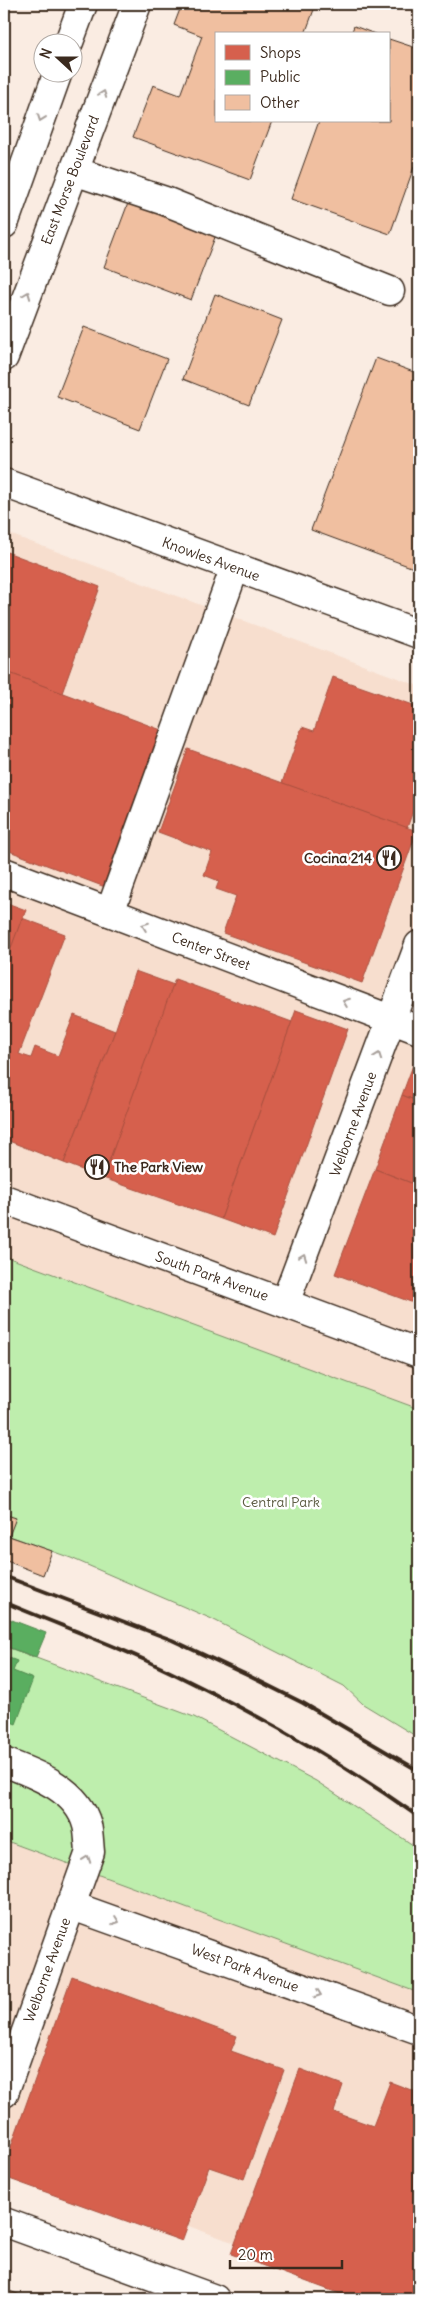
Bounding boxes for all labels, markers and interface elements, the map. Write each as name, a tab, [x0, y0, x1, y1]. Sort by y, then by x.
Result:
north arrow	[32, 32, 82, 82]
legend	[215, 32, 390, 122]
text: Shops	[260, 43, 301, 62]
text: N	[36, 46, 56, 61]
text: Public	[260, 67, 301, 86]
one-way arrow	[97, 90, 107, 99]
text: Other	[260, 93, 300, 112]
street label: East Morse Boulevard	[37, 113, 103, 247]
one-way arrow	[37, 114, 47, 122]
one-way arrow	[21, 291, 31, 300]
street label: Knowles Avenue	[160, 533, 262, 585]
restaurant icon: Cocina 214	[376, 845, 402, 871]
place label: Cocina 214	[304, 849, 372, 867]
one-way arrow	[141, 922, 150, 932]
street label: Center Street	[169, 928, 253, 974]
one-way arrow	[342, 998, 351, 1008]
one-way arrow	[372, 1052, 382, 1061]
street label: Welborne Avenue	[326, 1069, 380, 1179]
restaurant icon: The Park View	[84, 1154, 110, 1180]
place label: The Park View	[114, 1158, 203, 1176]
street label: South Park Avenue	[153, 1247, 271, 1305]
one-way arrow	[297, 1254, 307, 1262]
park label: Central Park	[242, 1493, 320, 1511]
one-way arrow	[81, 1856, 91, 1864]
street label: Welborne Avenue	[20, 1915, 74, 2025]
one-way arrow	[111, 1916, 120, 1926]
street label: West Park Avenue	[189, 1940, 301, 1996]
one-way arrow	[314, 1988, 322, 1998]
scale bar	[230, 2238, 343, 2270]
text: 20 m	[238, 2245, 273, 2264]

